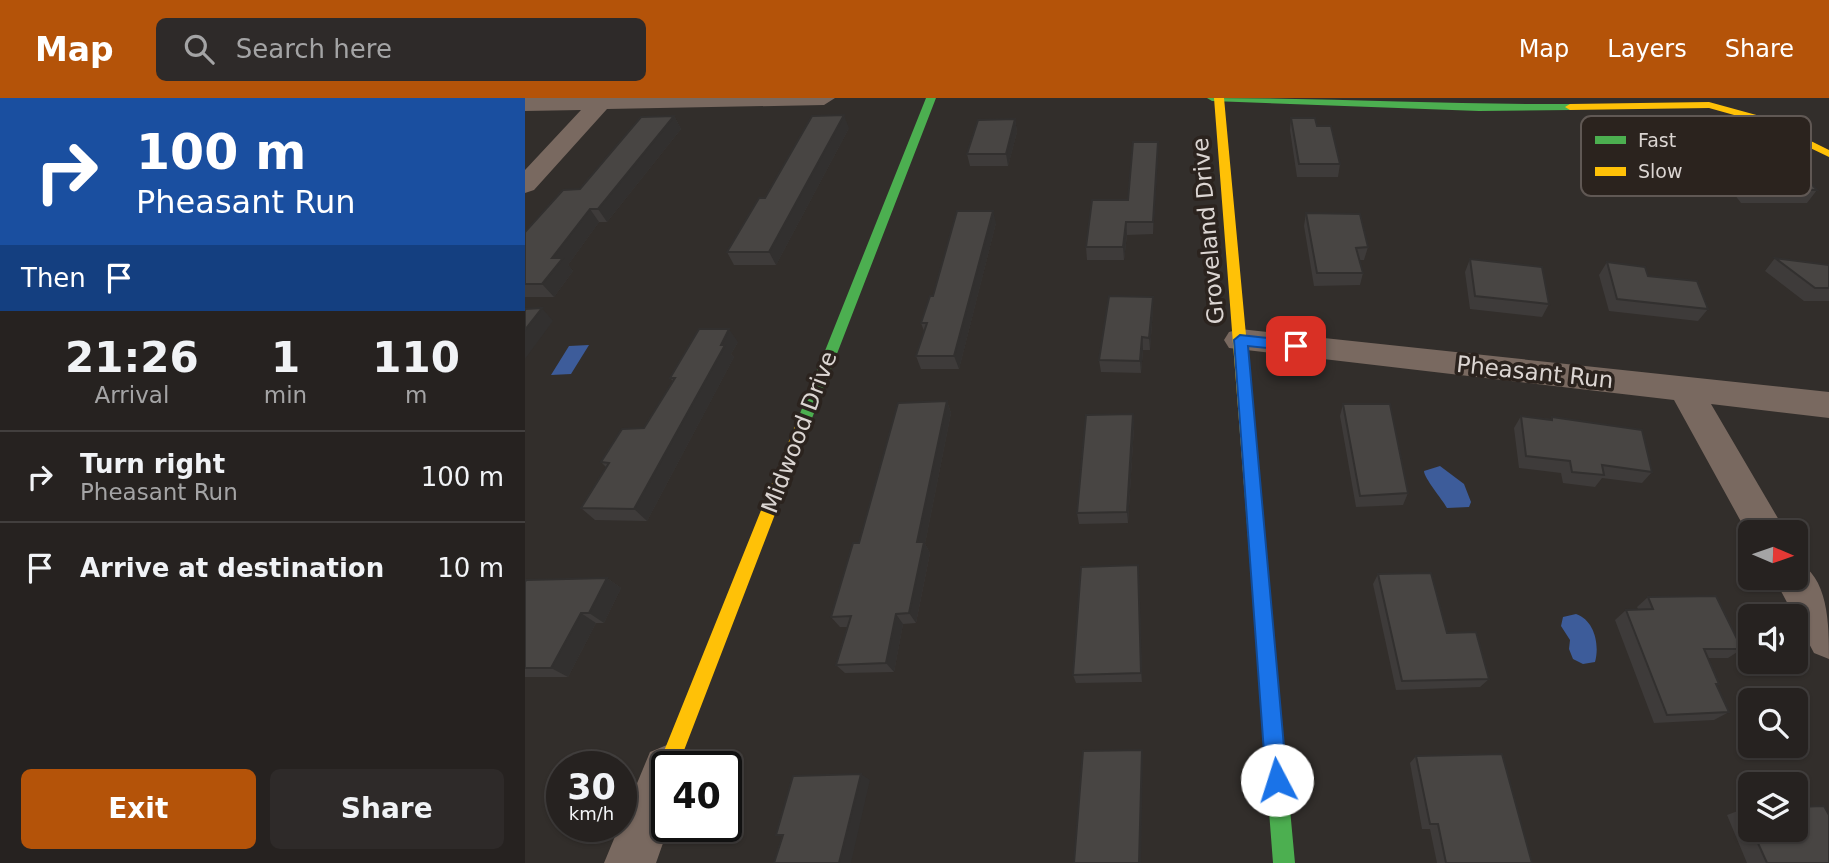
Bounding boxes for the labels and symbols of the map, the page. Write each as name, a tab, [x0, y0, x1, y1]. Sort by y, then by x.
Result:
legend	[1581, 116, 1811, 196]
text: Fast	[1638, 129, 1676, 151]
street label: Groveland Drive	[1187, 137, 1229, 325]
text: Slow	[1638, 160, 1683, 182]
pin	[1266, 316, 1326, 376]
street label: Midwood Drive	[756, 348, 842, 516]
street label: Pheasant Run	[1455, 351, 1615, 393]
north arrow	[1738, 520, 1808, 590]
position arrow	[1240, 743, 1314, 817]
speed limit sign: 40	[651, 751, 742, 842]

